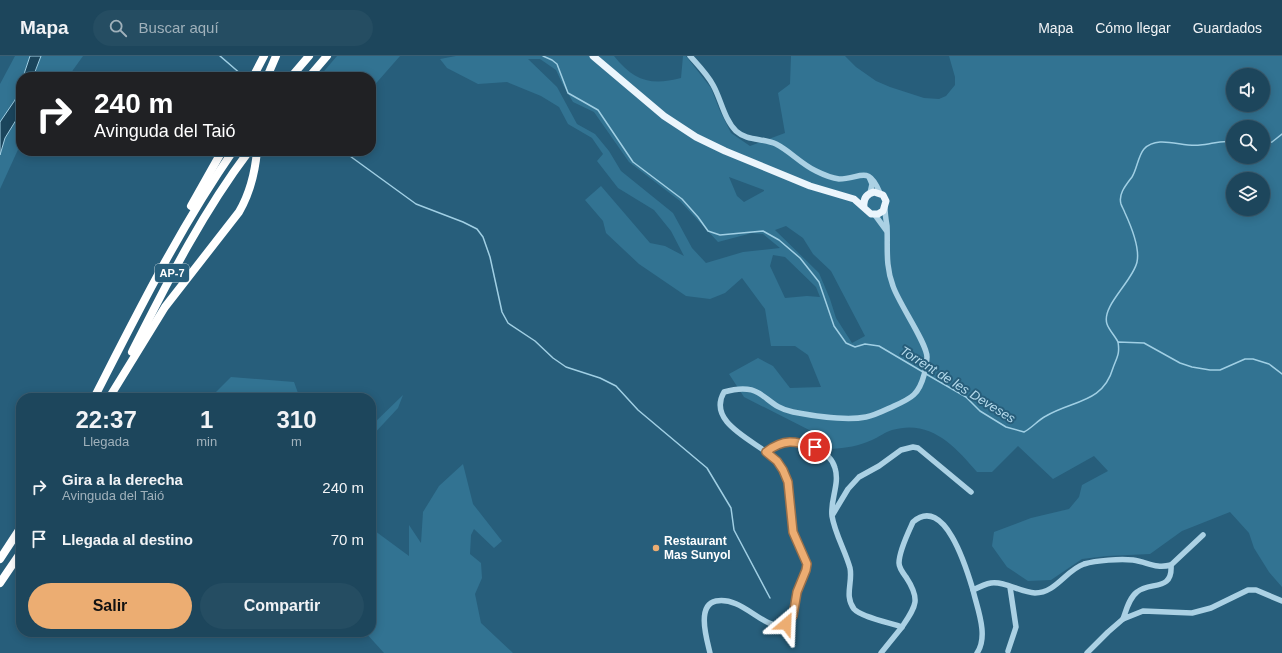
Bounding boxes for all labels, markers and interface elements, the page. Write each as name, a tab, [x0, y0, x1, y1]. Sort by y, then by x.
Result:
search box	[93, 10, 373, 46]
text: Mapa	[20, 17, 69, 38]
icon: search	[107, 17, 129, 39]
text: Buscar aquí	[139, 19, 219, 36]
text: Mapa	[1038, 20, 1073, 36]
text: Cómo llegar	[1095, 20, 1171, 36]
text: Guardados	[1193, 20, 1262, 36]
map controls	[1226, 68, 1270, 216]
button: sound	[1226, 68, 1270, 112]
icon: right	[28, 88, 80, 140]
text: 240 m	[94, 88, 173, 119]
button: search	[1226, 120, 1270, 164]
text: Avinguda del Taió	[94, 121, 235, 141]
button: layers	[1226, 172, 1270, 216]
road number: AP-7	[155, 264, 189, 282]
water label: Torrent de les Deveses	[897, 343, 1019, 426]
text: 22:37	[75, 406, 137, 433]
text: 1	[200, 406, 213, 433]
text: 310	[277, 406, 317, 433]
pin	[798, 430, 832, 464]
text: Llegada	[83, 434, 129, 449]
text: min	[196, 434, 217, 449]
text: m	[291, 434, 302, 449]
icon: arrive	[804, 436, 826, 458]
text: Gira a la derecha	[62, 471, 183, 488]
icon: right	[28, 476, 50, 498]
text: 240 m	[322, 479, 364, 496]
text: Avinguda del Taió	[62, 488, 164, 503]
icon: arrive	[28, 528, 50, 550]
text: Llegada al destino	[62, 531, 193, 548]
text: 70 m	[331, 531, 364, 548]
place label: Restaurant Mas Sunyol	[664, 534, 731, 562]
marker: Restaurant Mas Sunyol	[651, 543, 661, 553]
button: Salir	[28, 583, 192, 629]
button: Compartir	[200, 583, 364, 629]
position arrow	[765, 603, 807, 645]

